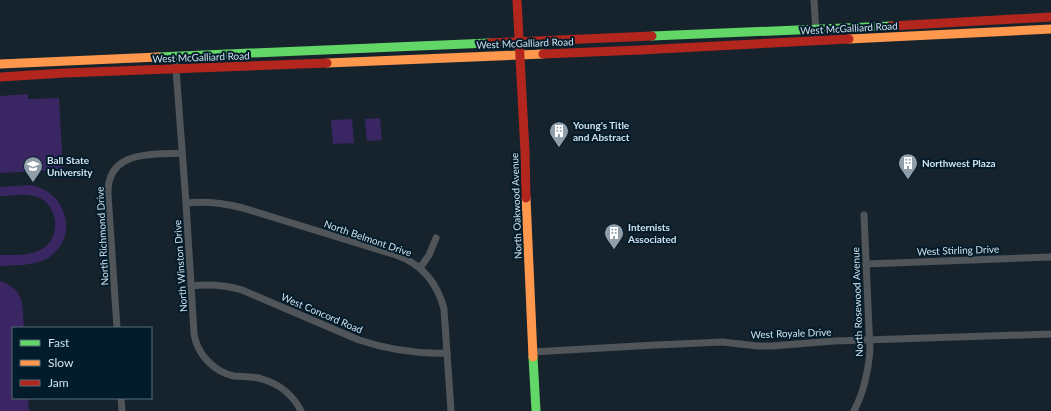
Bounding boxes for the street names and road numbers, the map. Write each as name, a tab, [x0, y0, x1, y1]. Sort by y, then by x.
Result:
street label: West McGalliard Road	[800, 19, 898, 37]
street label: West McGalliard Road	[476, 35, 574, 51]
street label: West McGalliard Road	[152, 49, 250, 65]
street label: North Oakwood Avenue	[508, 153, 524, 259]
street label: North Richmond Drive	[93, 186, 111, 286]
street label: North Belmont Drive	[323, 217, 413, 259]
street label: North Winston Drive	[171, 220, 189, 312]
street label: West Stirling Drive	[917, 243, 999, 257]
street label: North Rosewood Avenue	[849, 247, 865, 357]
street label: West Concord Road	[279, 290, 365, 336]
street label: West Royale Drive	[750, 326, 832, 340]

